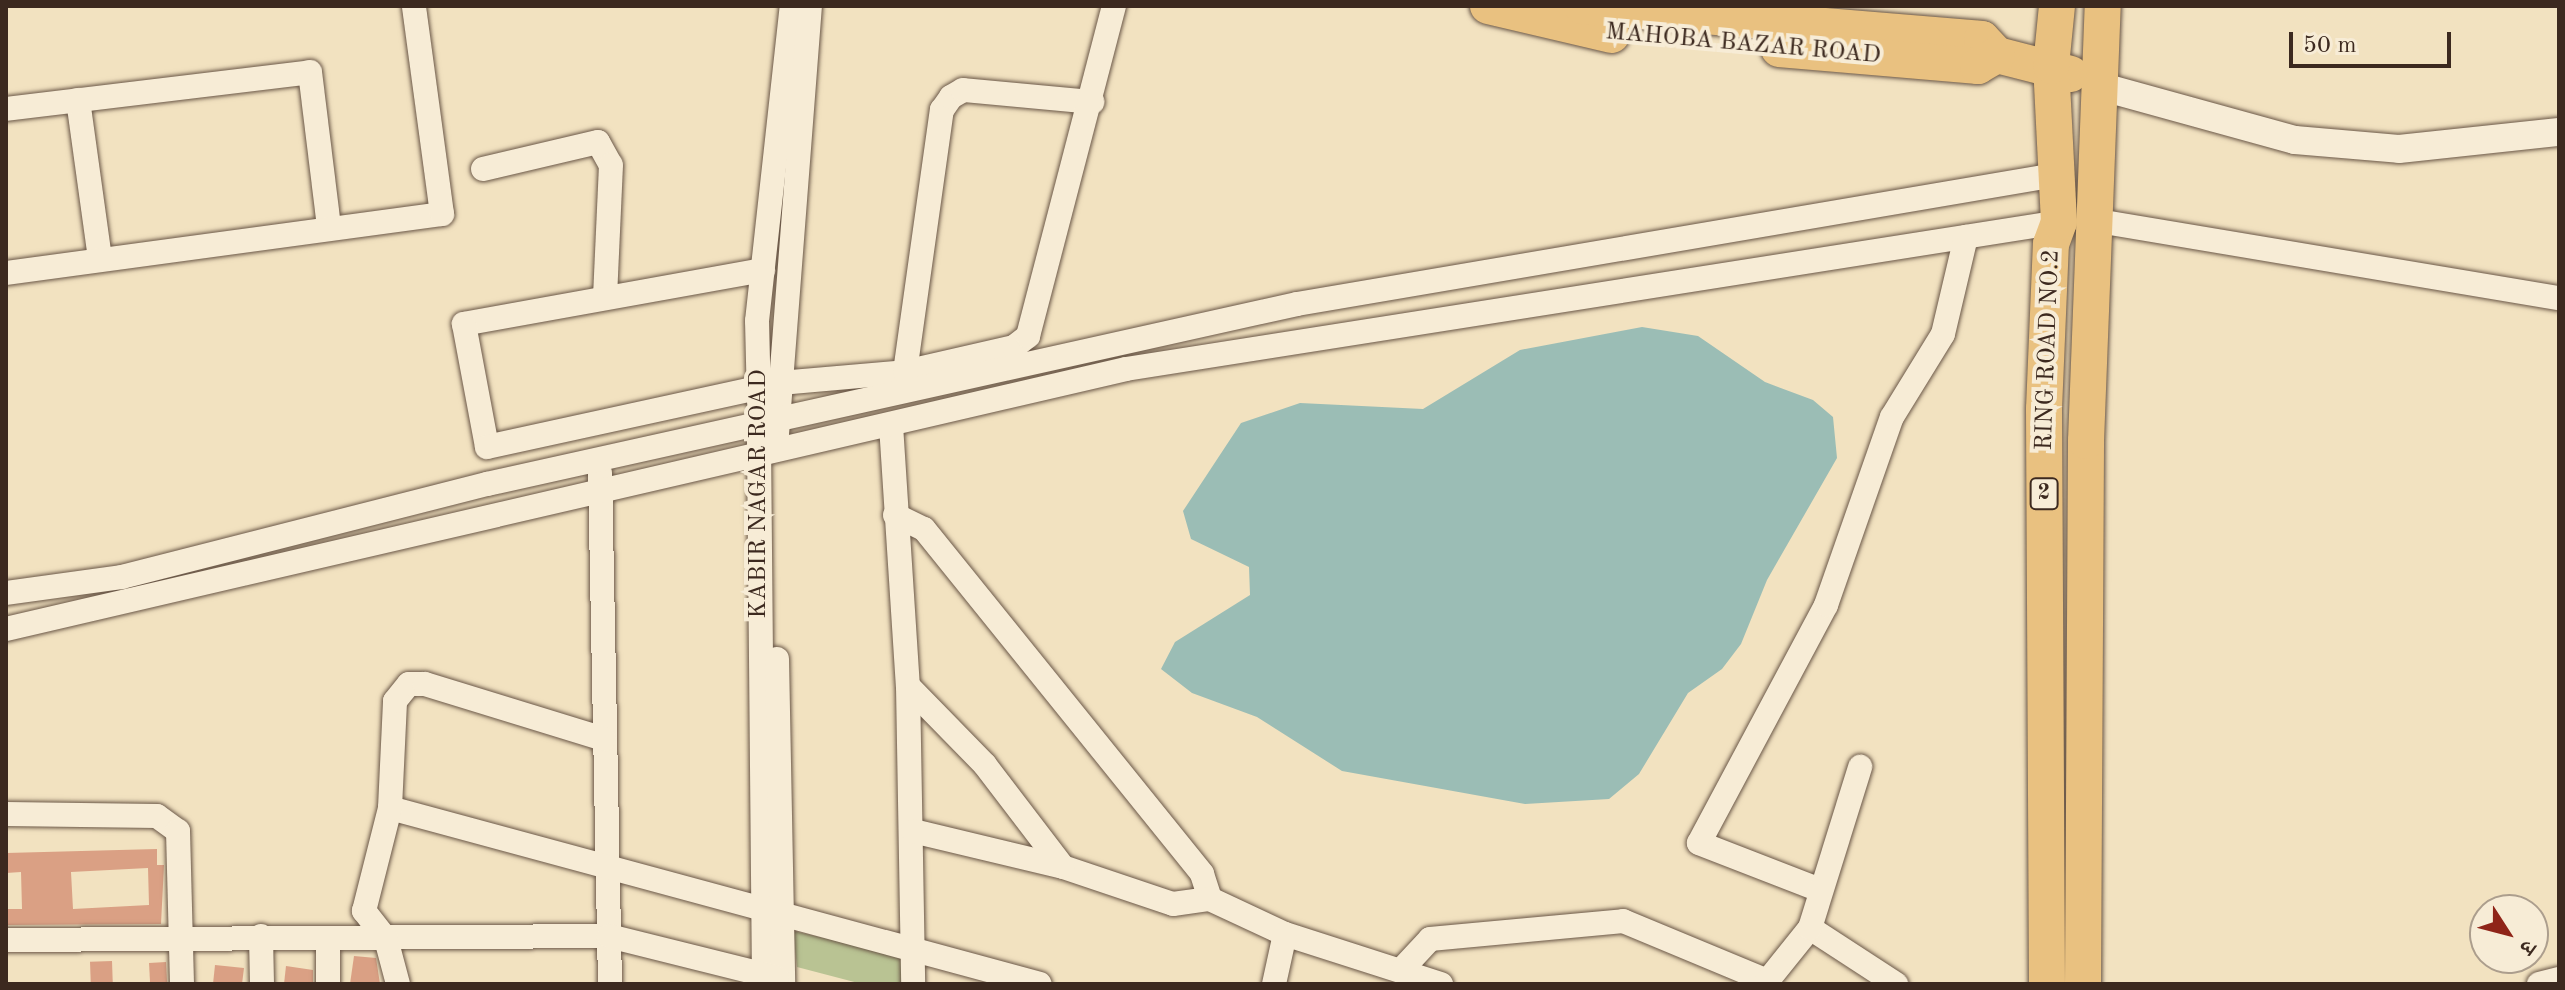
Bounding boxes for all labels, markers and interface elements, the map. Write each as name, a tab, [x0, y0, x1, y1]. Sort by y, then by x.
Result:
scale bar	[2293, 16, 2455, 66]
street label: MAHOBA BAZAR ROAD	[1604, 19, 1882, 71]
text: 50 m	[2303, 34, 2357, 58]
street label: RING ROAD NO.2	[2031, 249, 2067, 451]
street label: KABIR NAGAR ROAD	[746, 369, 774, 619]
road number: 2	[2028, 476, 2060, 512]
north arrow	[2469, 894, 2549, 974]
text: उ	[2515, 936, 2539, 958]

